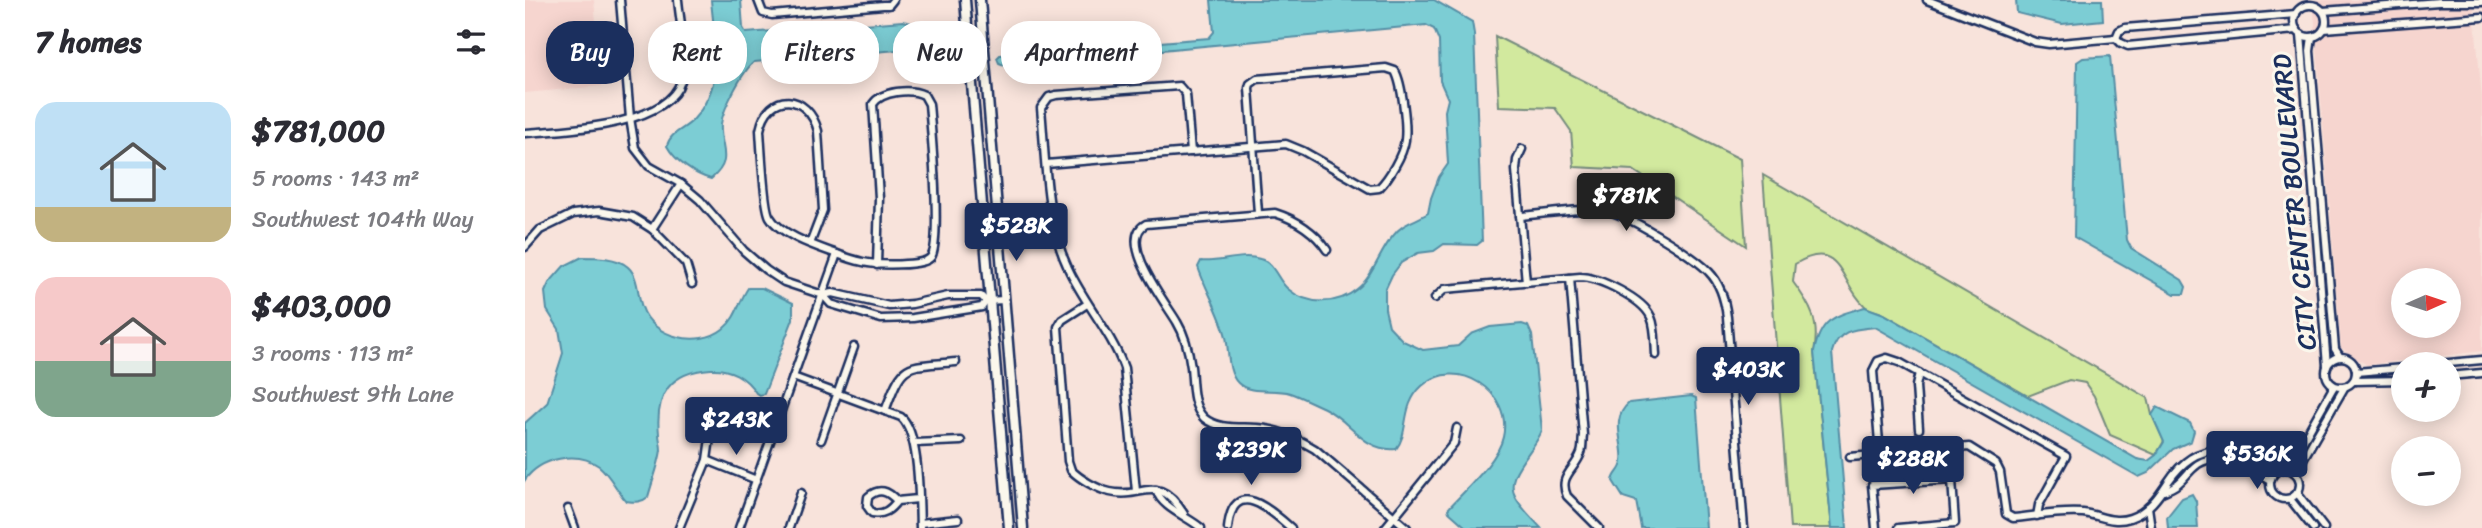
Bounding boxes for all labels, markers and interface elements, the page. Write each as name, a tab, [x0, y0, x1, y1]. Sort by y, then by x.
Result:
text: 7 homes	[35, 15, 142, 69]
chip: Buy	[546, 21, 634, 84]
chip: Rent	[648, 21, 747, 84]
chip: Filters	[761, 21, 879, 84]
chip: New	[893, 21, 987, 84]
chip: Apartment	[1001, 21, 1162, 84]
icon: filters	[452, 23, 490, 61]
street label: CITY CENTER BOULEVARD	[2258, 52, 2330, 352]
text: $781,000	[252, 104, 385, 158]
icon: home	[91, 130, 175, 214]
text: 5 rooms · 143 m²	[252, 158, 420, 199]
pin: $781K	[1577, 174, 1675, 233]
text: $781K	[1593, 175, 1659, 216]
text: Southwest 104th Way	[252, 199, 473, 240]
pin: $528K	[967, 204, 1065, 263]
text: $528K	[981, 205, 1051, 246]
north arrow	[2391, 268, 2461, 338]
map controls	[2391, 268, 2461, 506]
text: $403,000	[252, 279, 391, 333]
icon: home	[91, 305, 175, 389]
text: 3 rooms · 113 m²	[252, 333, 414, 374]
pin: $403K	[1699, 348, 1797, 407]
text: $403K	[1712, 349, 1784, 390]
button: +	[2391, 352, 2461, 422]
text: Southwest 9th Lane	[252, 374, 454, 415]
pin: $243K	[687, 398, 785, 457]
text: $243K	[701, 399, 771, 440]
pin: $239K	[1202, 428, 1300, 487]
text: $239K	[1216, 429, 1286, 470]
pin: $536K	[2208, 432, 2306, 491]
text: $536K	[2222, 433, 2292, 474]
pin: $288K	[1864, 436, 1962, 496]
button: −	[2391, 436, 2461, 506]
text: $288K	[1878, 438, 1948, 479]

